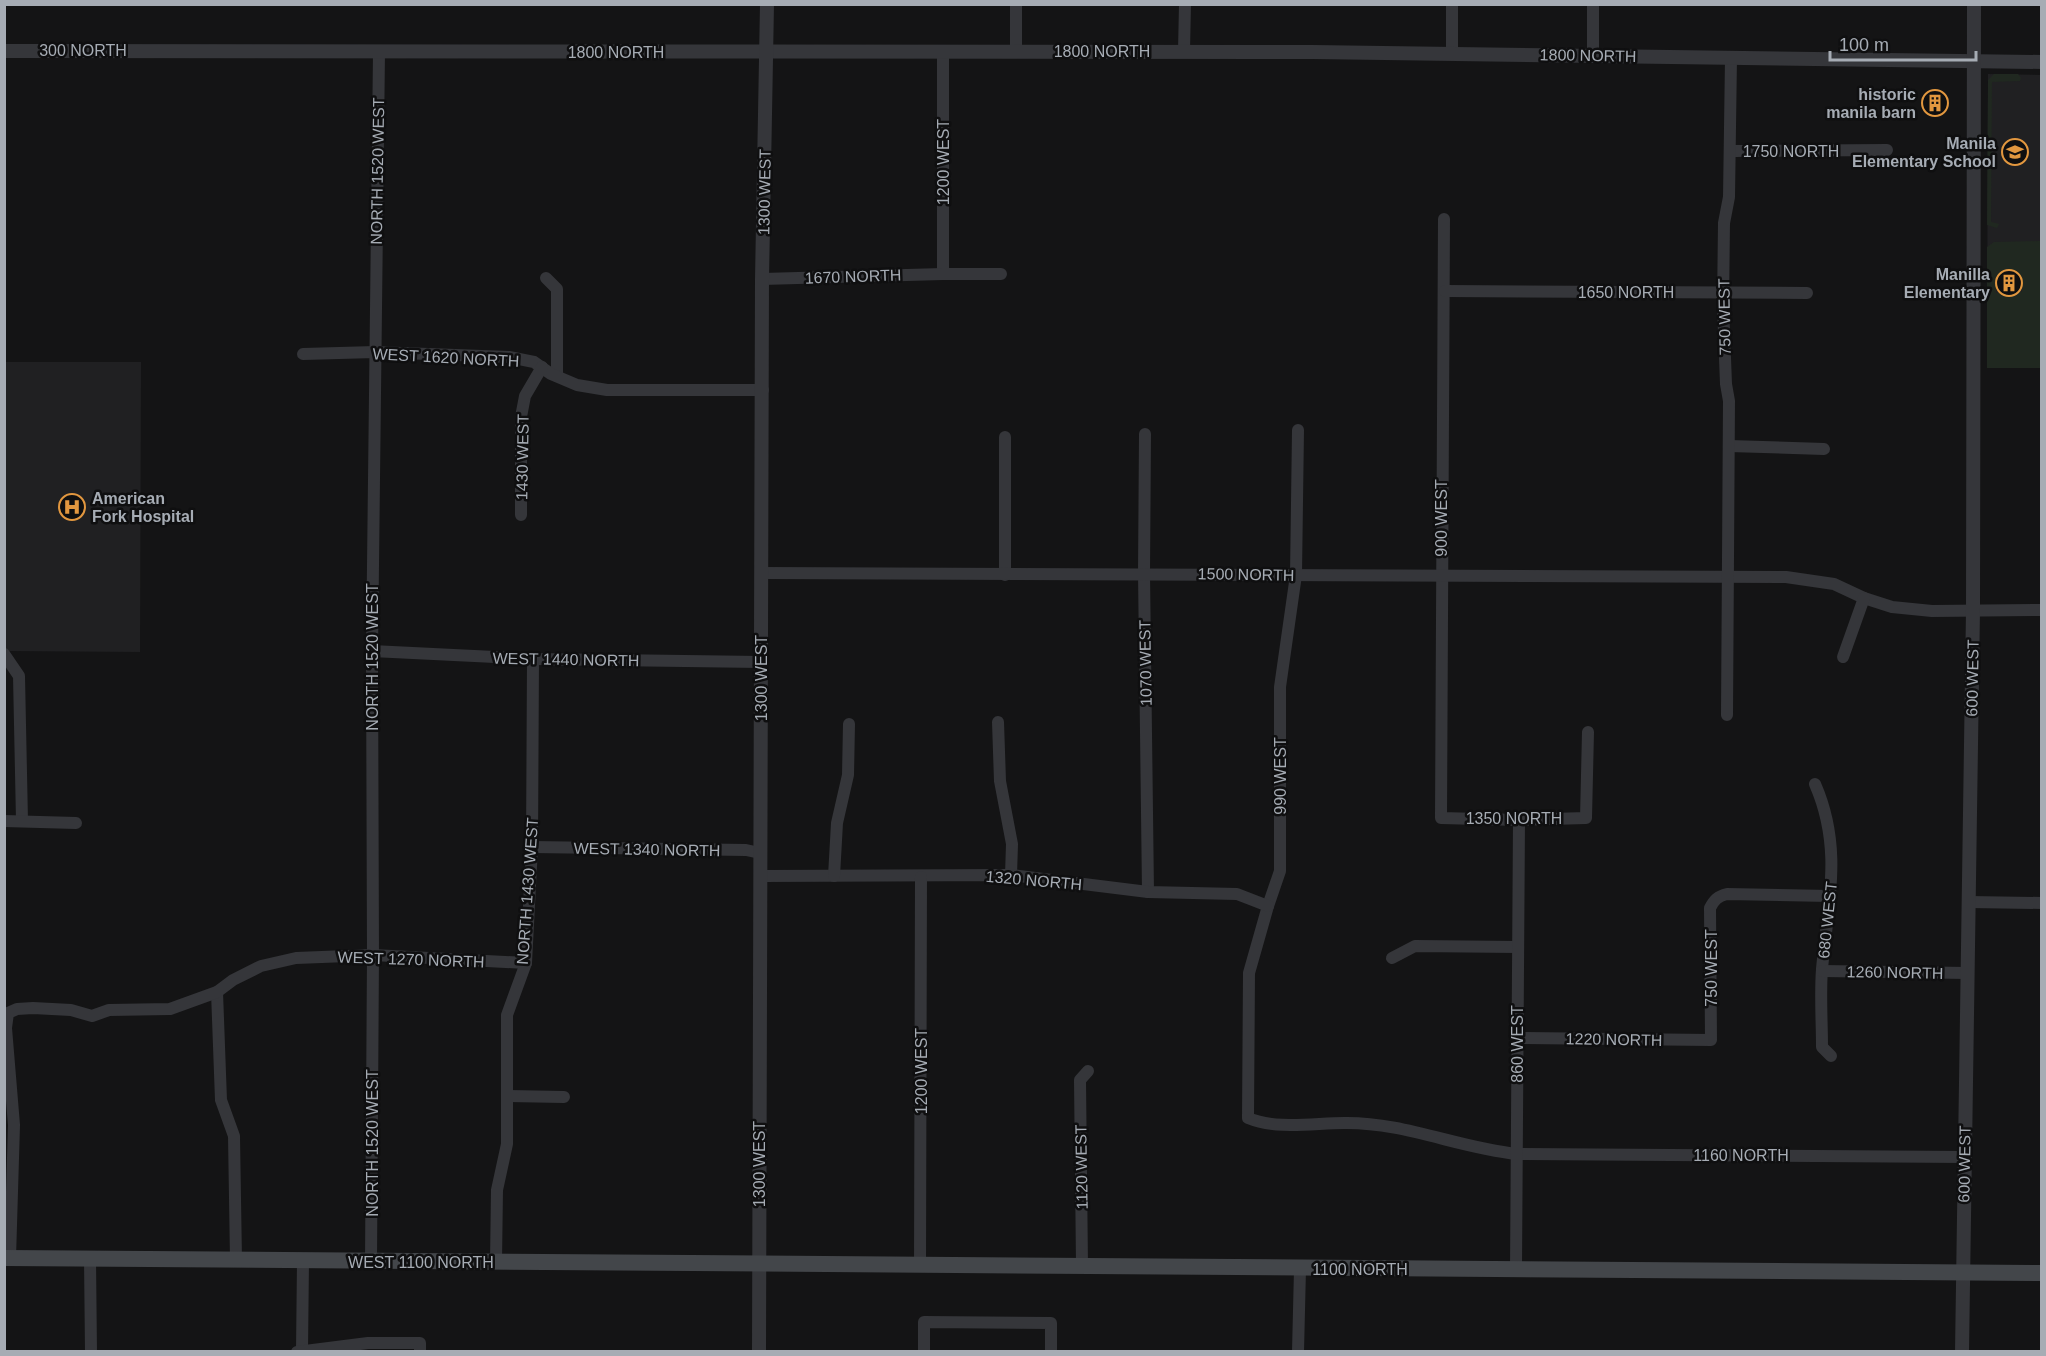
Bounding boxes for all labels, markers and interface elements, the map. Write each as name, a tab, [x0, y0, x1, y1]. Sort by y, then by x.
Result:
scale bar	[1830, 24, 1976, 62]
text: 100 m	[1839, 35, 1889, 55]
street label: 300 NORTH	[39, 42, 127, 59]
street label: 1800 NORTH	[1054, 43, 1150, 60]
street label: 1800 NORTH	[568, 44, 664, 61]
street label: 1800 NORTH	[1540, 46, 1636, 65]
place label: historic manila barn	[1826, 86, 1916, 121]
building icon: historic manila barn	[1920, 88, 1950, 118]
street label: NORTH 1520 WEST	[368, 97, 387, 245]
street label: 1200 WEST	[935, 119, 952, 205]
place label: Manila Elementary School	[1852, 135, 1996, 170]
school or university icon: Manila Elementary School	[2000, 137, 2030, 167]
street label: 1750 NORTH	[1743, 143, 1839, 160]
street label: 1300 WEST	[755, 149, 774, 235]
street label: 1670 NORTH	[804, 266, 902, 287]
place label: Manilla Elementary	[1904, 266, 1990, 301]
building icon: Manilla Elementary	[1994, 268, 2024, 298]
street label: 750 WEST	[1715, 278, 1734, 356]
street label: 1650 NORTH	[1578, 284, 1674, 301]
street label: WEST 1620 NORTH	[372, 345, 520, 370]
street label: 1430 WEST	[513, 414, 532, 500]
street label: 900 WEST	[1433, 479, 1450, 557]
place label: American Fork Hospital	[92, 490, 194, 525]
hospital icon: American Fork Hospital	[57, 492, 87, 522]
street label: 1500 NORTH	[1198, 565, 1294, 584]
street label: NORTH 1520 WEST	[364, 583, 381, 731]
street label: 1070 WEST	[1136, 619, 1155, 706]
street label: 1300 WEST	[753, 635, 770, 721]
street label: 600 WEST	[1963, 639, 1982, 717]
street label: WEST 1440 NORTH	[492, 650, 640, 669]
street label: 990 WEST	[1272, 737, 1289, 815]
street label: 1350 NORTH	[1466, 810, 1562, 827]
street label: NORTH 1430 WEST	[514, 817, 541, 965]
street label: WEST 1340 NORTH	[573, 840, 721, 859]
street label: 1320 NORTH	[985, 868, 1083, 893]
street label: 680 WEST	[1815, 880, 1840, 959]
street label: 750 WEST	[1703, 929, 1720, 1007]
street label: WEST 1270 NORTH	[337, 948, 485, 971]
street label: 1260 NORTH	[1847, 963, 1943, 982]
street label: 860 WEST	[1509, 1005, 1526, 1083]
street label: 1200 WEST	[913, 1028, 930, 1114]
street label: 1220 NORTH	[1566, 1030, 1662, 1049]
street label: NORTH 1520 WEST	[364, 1069, 381, 1217]
street label: 1300 WEST	[751, 1121, 768, 1207]
street label: 1120 WEST	[1072, 1124, 1091, 1210]
street label: 600 WEST	[1955, 1125, 1974, 1203]
street label: 1160 NORTH	[1693, 1147, 1789, 1164]
street label: WEST 1100 NORTH	[348, 1254, 494, 1271]
street label: 1100 NORTH	[1312, 1261, 1408, 1278]

